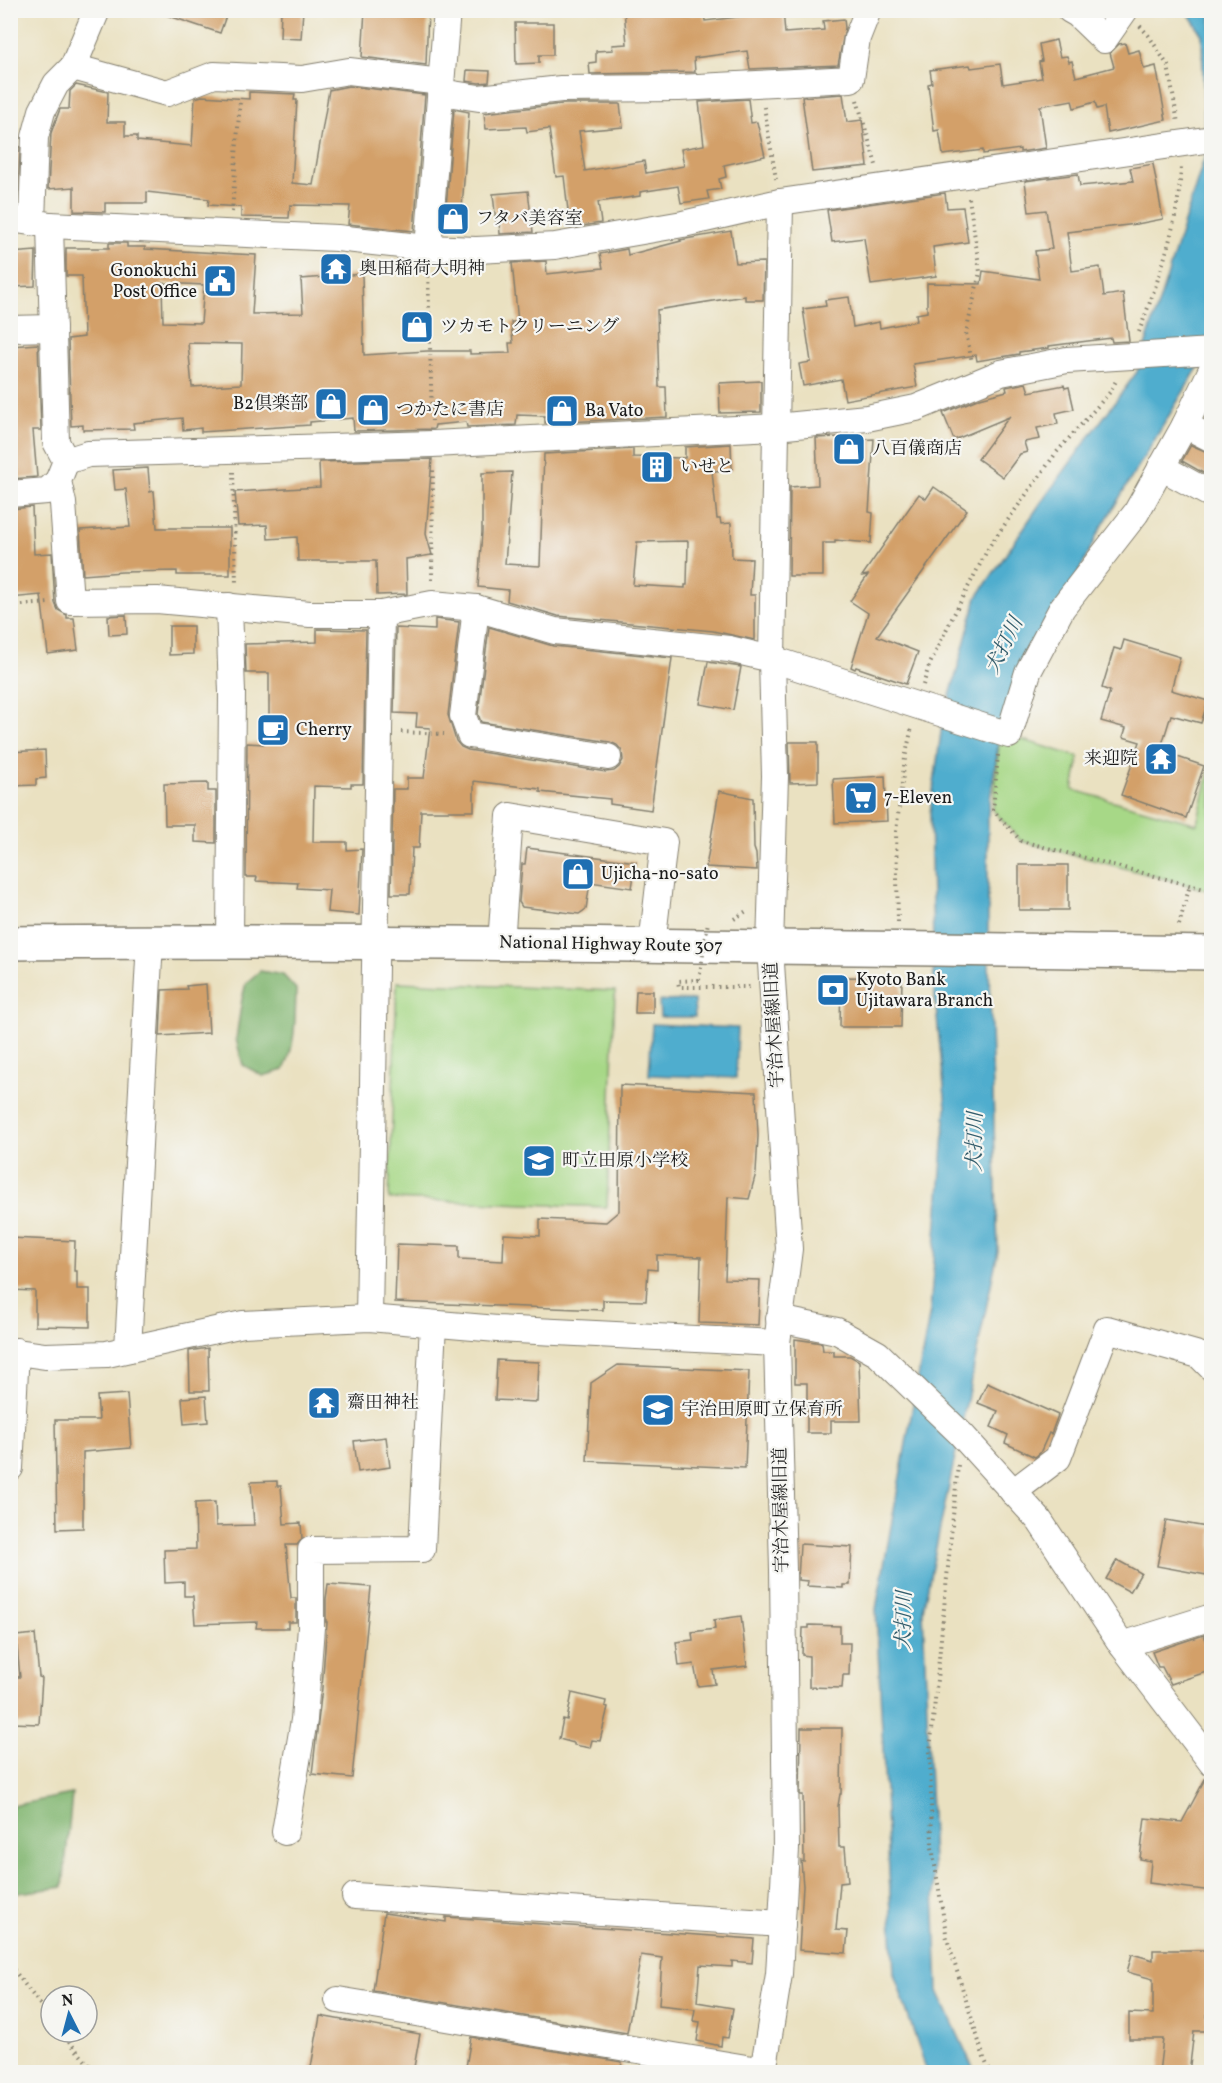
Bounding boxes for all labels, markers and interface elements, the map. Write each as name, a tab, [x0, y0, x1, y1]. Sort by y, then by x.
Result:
shop icon: フタバ美容室	[435, 201, 471, 237]
place label: フタバ美容室	[476, 207, 583, 232]
temple icon: 奥田稲荷大明神	[318, 251, 354, 287]
place label: 奥田稲荷大明神	[359, 257, 485, 282]
place label: Gonokuchi Post Office	[110, 259, 197, 305]
public building icon: Gonokuchi Post Office	[202, 263, 238, 299]
shop icon: ツカモトクリーニング	[399, 309, 435, 345]
place label: ツカモトクリーニング	[440, 315, 619, 340]
shop icon: B2倶楽部	[313, 386, 349, 422]
place label: B2倶楽部	[233, 392, 308, 417]
shop icon: つかたに書店	[355, 392, 391, 428]
shop icon: Ba Vato	[544, 393, 580, 429]
place label: つかたに書店	[396, 398, 504, 423]
place label: Ba Vato	[585, 399, 643, 424]
shop icon: 八百儀商店	[831, 431, 867, 467]
place label: 八百儀商店	[872, 437, 962, 462]
building icon: いせと	[639, 449, 675, 485]
place label: いせと	[680, 455, 734, 480]
water label: 犬打川	[979, 611, 1032, 679]
cafe icon: Cherry	[255, 712, 291, 748]
place label: Cherry	[296, 718, 352, 743]
temple icon: 来迎院	[1143, 741, 1179, 777]
place label: 来迎院	[1084, 747, 1138, 772]
supermarket icon: 7-Eleven	[843, 780, 879, 816]
place label: 7-Eleven	[884, 786, 952, 811]
shop icon: Ujicha-no-sato	[560, 856, 596, 892]
place label: Ujicha-no-sato	[601, 862, 718, 887]
street label: National Highway Route 307	[499, 931, 723, 959]
street label: 宇治木屋線旧道	[759, 961, 791, 1089]
place label: Kyoto Bank Ujitawara Branch	[856, 968, 993, 1014]
bank icon: Kyoto Bank Ujitawara Branch	[815, 972, 851, 1008]
water label: 犬打川	[961, 1110, 991, 1172]
school or university icon: 町立田原小学校	[521, 1143, 557, 1179]
place label: 町立田原小学校	[562, 1149, 688, 1174]
temple icon: 齋田神社	[306, 1385, 342, 1421]
place label: 齋田神社	[347, 1391, 419, 1416]
school or university icon: 宇治田原町立保育所	[640, 1392, 676, 1428]
place label: 宇治田原町立保育所	[681, 1398, 843, 1423]
street label: 宇治木屋線旧道	[768, 1447, 796, 1573]
water label: 犬打川	[890, 1589, 920, 1651]
north arrow	[39, 1984, 99, 2044]
text: N	[61, 1989, 75, 2013]

